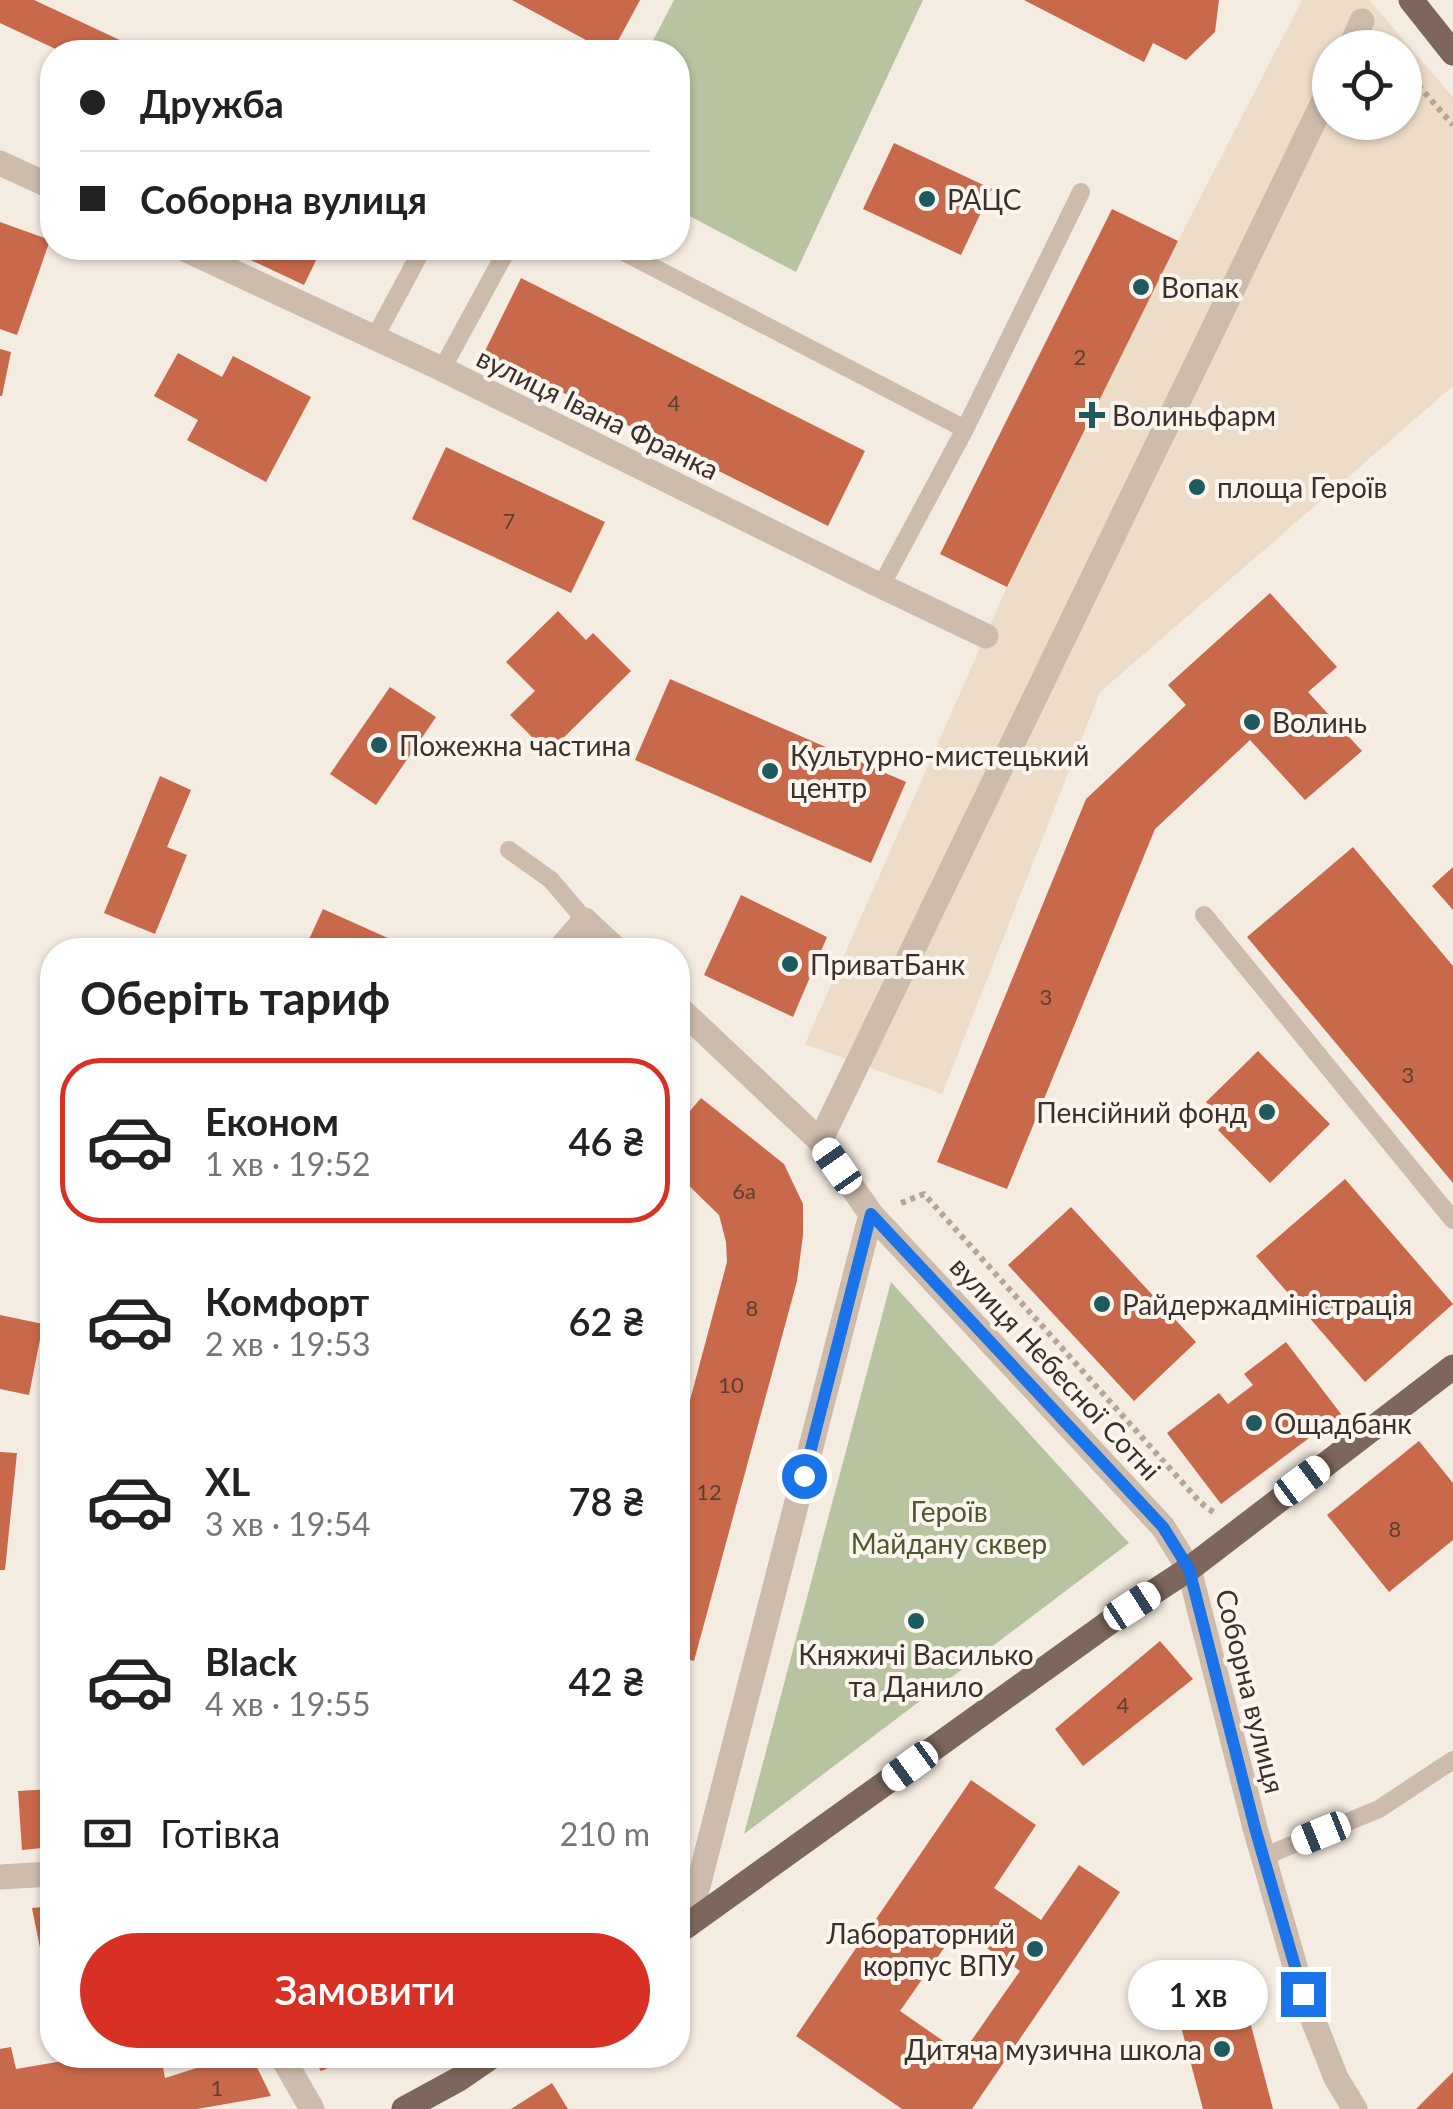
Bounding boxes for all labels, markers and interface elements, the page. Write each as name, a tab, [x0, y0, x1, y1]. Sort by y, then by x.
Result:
map controls	[1312, 30, 1422, 140]
button: locate	[1312, 30, 1422, 140]
text: Дружба	[140, 80, 284, 126]
text: Соборна вулиця	[140, 176, 427, 222]
place label: РАЦС	[947, 182, 1022, 216]
marker: РАЦС	[916, 188, 938, 210]
place label: Вопак	[1161, 270, 1239, 304]
marker: Вопак	[1130, 276, 1152, 298]
street label: вулиця Івана Франка	[472, 340, 724, 486]
house number: 2	[1074, 343, 1086, 370]
house number: 4	[668, 389, 681, 416]
place label: Волиньфарм	[1112, 398, 1276, 432]
marker: Волиньфарм	[1081, 404, 1103, 426]
place label: площа Героїв	[1217, 470, 1388, 504]
marker: площа Героїв	[1186, 476, 1208, 498]
house number: 7	[503, 507, 515, 534]
place label: Волинь	[1272, 705, 1367, 739]
marker: Волинь	[1241, 711, 1263, 733]
place label: Пожежна частина	[399, 728, 631, 762]
marker: Пожежна частина	[368, 734, 390, 756]
place label: Культурно-мистецький центр	[790, 738, 1089, 804]
marker: Культурно-мистецький центр	[759, 760, 781, 782]
place label: ПриватБанк	[810, 947, 966, 981]
marker: ПриватБанк	[779, 953, 801, 975]
text: Оберіть тариф	[80, 971, 390, 1025]
house number: 3	[1040, 983, 1052, 1010]
house number: 3	[1402, 1061, 1414, 1088]
place label: Пенсійний фонд	[1036, 1095, 1247, 1129]
icon: car	[85, 1096, 175, 1186]
text: Економ	[205, 1098, 339, 1144]
marker: Пенсійний фонд	[1256, 1101, 1278, 1123]
text: 46 ₴	[568, 1118, 645, 1164]
car	[808, 1133, 866, 1199]
text: 1 хв · 19:52	[205, 1144, 371, 1183]
house number: 6а	[732, 1177, 756, 1204]
street label: вулиця Небесної Сотні	[944, 1249, 1168, 1487]
icon: car	[85, 1276, 175, 1366]
text: Комфорт	[205, 1278, 369, 1324]
place label: Райдержадміністрація	[1122, 1287, 1412, 1321]
marker: Райдержадміністрація	[1091, 1293, 1113, 1315]
house number: 8	[746, 1294, 758, 1321]
text: 62 ₴	[568, 1298, 645, 1344]
text: 2 хв · 19:53	[205, 1324, 371, 1363]
house number: 10	[718, 1371, 744, 1398]
place label: Ощадбанк	[1274, 1406, 1412, 1440]
marker: Ощадбанк	[1243, 1412, 1265, 1434]
car	[1269, 1451, 1335, 1511]
route start	[782, 1454, 827, 1499]
icon: car	[85, 1456, 175, 1546]
text: XL	[205, 1458, 250, 1504]
text: 78 ₴	[568, 1478, 645, 1524]
house number: 12	[696, 1478, 722, 1505]
park label: Героїв Майдану сквер	[851, 1494, 1047, 1560]
text: 3 хв · 19:54	[205, 1504, 371, 1543]
house number: 8	[1389, 1515, 1401, 1542]
car	[1099, 1577, 1165, 1635]
street label: Соборна вулиця	[1209, 1585, 1293, 1797]
marker: Княжичі Василько та Данило	[905, 1610, 927, 1632]
icon: car	[85, 1636, 175, 1726]
place label: Княжичі Василько та Данило	[798, 1637, 1034, 1703]
text: Black	[205, 1638, 297, 1684]
text: 42 ₴	[568, 1658, 645, 1704]
text: 4 хв · 19:55	[205, 1684, 371, 1723]
house number: 4	[1117, 1691, 1130, 1718]
car	[877, 1736, 943, 1796]
icon: cash	[80, 1806, 135, 1861]
car	[1288, 1808, 1354, 1858]
text: Готівка	[160, 1810, 280, 1856]
text: 210 m	[560, 1814, 650, 1853]
place label: Лабораторний корпус ВПУ	[826, 1916, 1015, 1982]
button: Замовити	[80, 1933, 650, 2048]
marker: Лабораторний корпус ВПУ	[1024, 1938, 1046, 1960]
callout: 1 хв	[1128, 1959, 1268, 2029]
route end	[1281, 1972, 1326, 2017]
text: 1 хв	[1169, 1975, 1227, 2014]
place label: Дитяча музична школа	[905, 2032, 1202, 2066]
marker: Дитяча музична школа	[1211, 2038, 1233, 2060]
house number: 1	[211, 2074, 223, 2101]

